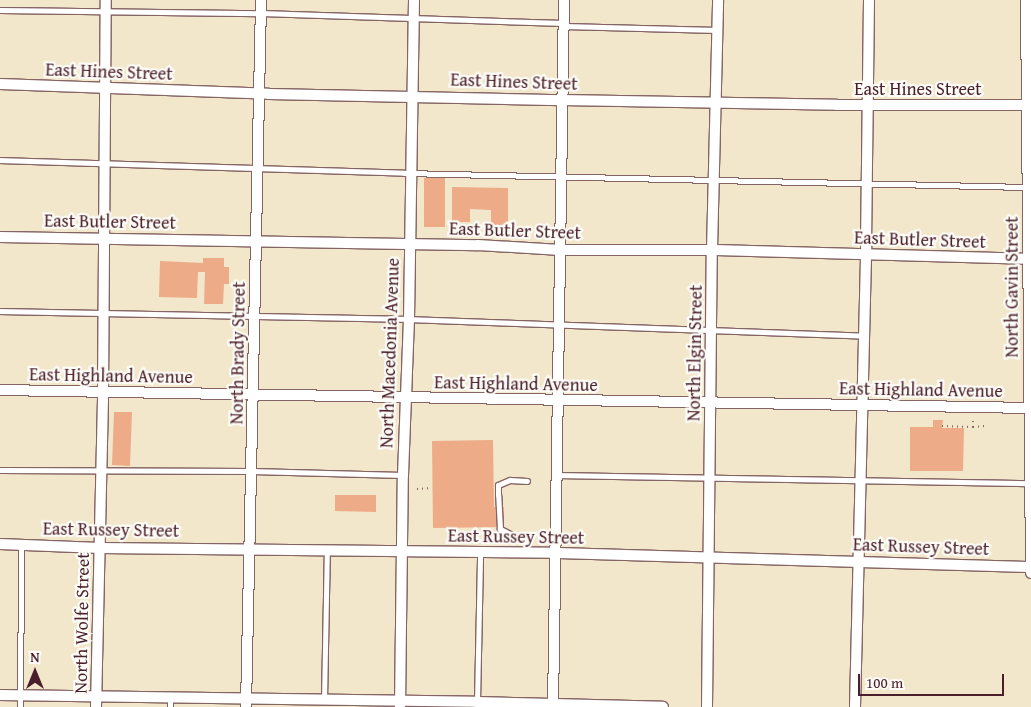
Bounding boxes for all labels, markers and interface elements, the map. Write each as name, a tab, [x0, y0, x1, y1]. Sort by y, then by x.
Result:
street label: East Hines Street	[45, 59, 173, 85]
street label: East Hines Street	[450, 69, 578, 95]
street label: East Hines Street	[854, 78, 982, 100]
street label: East Butler Street	[44, 210, 176, 234]
street label: North Gavin Street	[1001, 216, 1023, 358]
street label: East Butler Street	[449, 218, 581, 244]
street label: East Butler Street	[854, 227, 986, 253]
street label: North Macedonia Avenue	[376, 258, 404, 448]
street label: North Brady Street	[226, 281, 250, 425]
street label: North Elgin Street	[683, 285, 707, 421]
street label: East Highland Avenue	[29, 364, 193, 388]
street label: East Highland Avenue	[434, 372, 598, 396]
street label: East Highland Avenue	[839, 378, 1003, 402]
street label: East Russey Street	[43, 518, 179, 542]
street label: East Russey Street	[448, 525, 584, 549]
street label: East Russey Street	[852, 534, 990, 560]
street label: North Wolfe Street	[70, 552, 94, 694]
north arrow	[10, 647, 60, 697]
text: N	[30, 647, 40, 667]
scale bar	[861, 664, 1007, 696]
text: 100 m	[866, 672, 903, 693]

